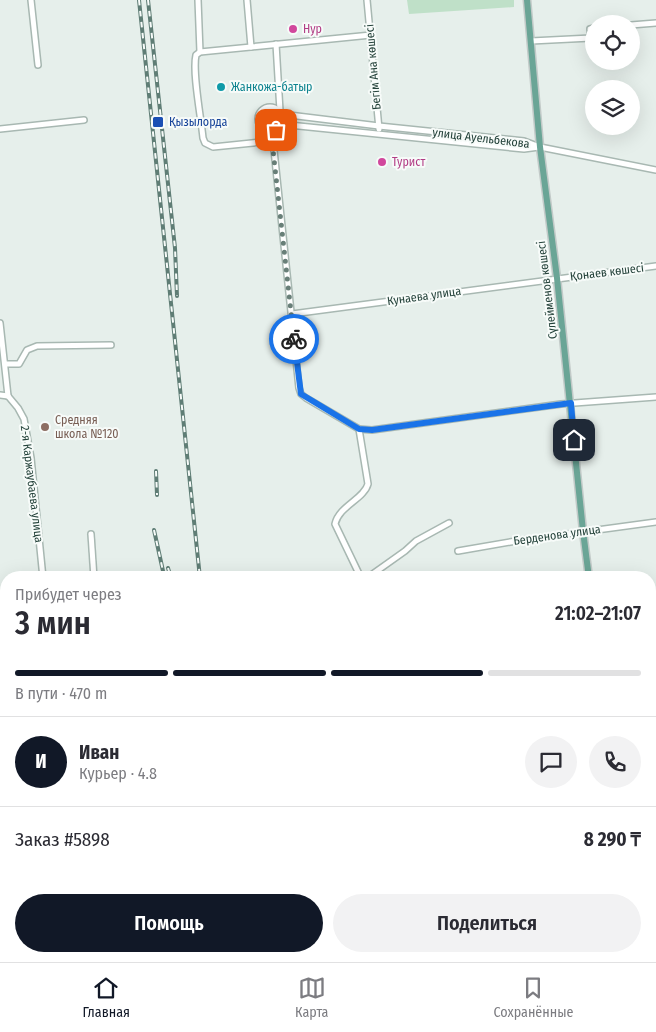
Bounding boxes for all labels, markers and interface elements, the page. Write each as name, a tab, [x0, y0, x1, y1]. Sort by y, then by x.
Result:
map controls	[585, 15, 640, 135]
button: locate	[585, 15, 640, 70]
place label: Нур	[303, 22, 322, 36]
marker: Нур	[287, 23, 299, 35]
street label: Бегім Ана көшесі	[362, 24, 384, 110]
place label: Жанкожа-батыр	[231, 80, 313, 94]
button: layers	[585, 80, 640, 135]
marker: Жанкожа-батыр	[215, 81, 227, 93]
pin	[255, 109, 297, 151]
marker: Қызылорда	[151, 115, 165, 129]
place label: Қызылорда	[169, 115, 227, 129]
icon: bag	[262, 116, 290, 144]
street label: улица Ауельбекова	[432, 125, 531, 151]
place label: Турист	[392, 155, 425, 169]
marker: Турист	[376, 156, 388, 168]
street label: Сүлейменов көшесі	[534, 240, 560, 340]
street label: Қонаев көшесі	[569, 261, 645, 283]
street label: Кунаева улица	[386, 284, 462, 308]
courier	[269, 314, 319, 364]
icon: bike	[280, 325, 308, 353]
place label: Средняя школа №120	[55, 413, 118, 441]
pin	[553, 419, 595, 461]
marker: Средняя школа №120	[39, 421, 51, 433]
street label: 2-я Каржаубаева улица	[18, 425, 46, 544]
icon: home	[560, 426, 588, 454]
street label: Берденова улица	[513, 522, 602, 548]
text: Прибудет через	[15, 585, 122, 604]
text: 21:02–21:07	[555, 602, 641, 625]
text: 3 мин	[15, 604, 91, 642]
text: В пути · 470 m	[15, 684, 107, 703]
button: chat	[525, 736, 577, 788]
button: phone	[589, 736, 641, 788]
text: Иван	[79, 741, 119, 764]
text: И	[35, 750, 47, 773]
text: Курьер · 4.8	[79, 764, 157, 783]
text: Заказ #5898	[15, 828, 110, 851]
text: 8 290 ₸	[584, 828, 641, 851]
button: Помощь	[15, 894, 323, 952]
button: Поделиться	[333, 894, 641, 952]
tab: Главная	[83, 974, 130, 1021]
tab: Карта	[295, 974, 328, 1021]
tab: Сохранённые	[494, 974, 573, 1021]

